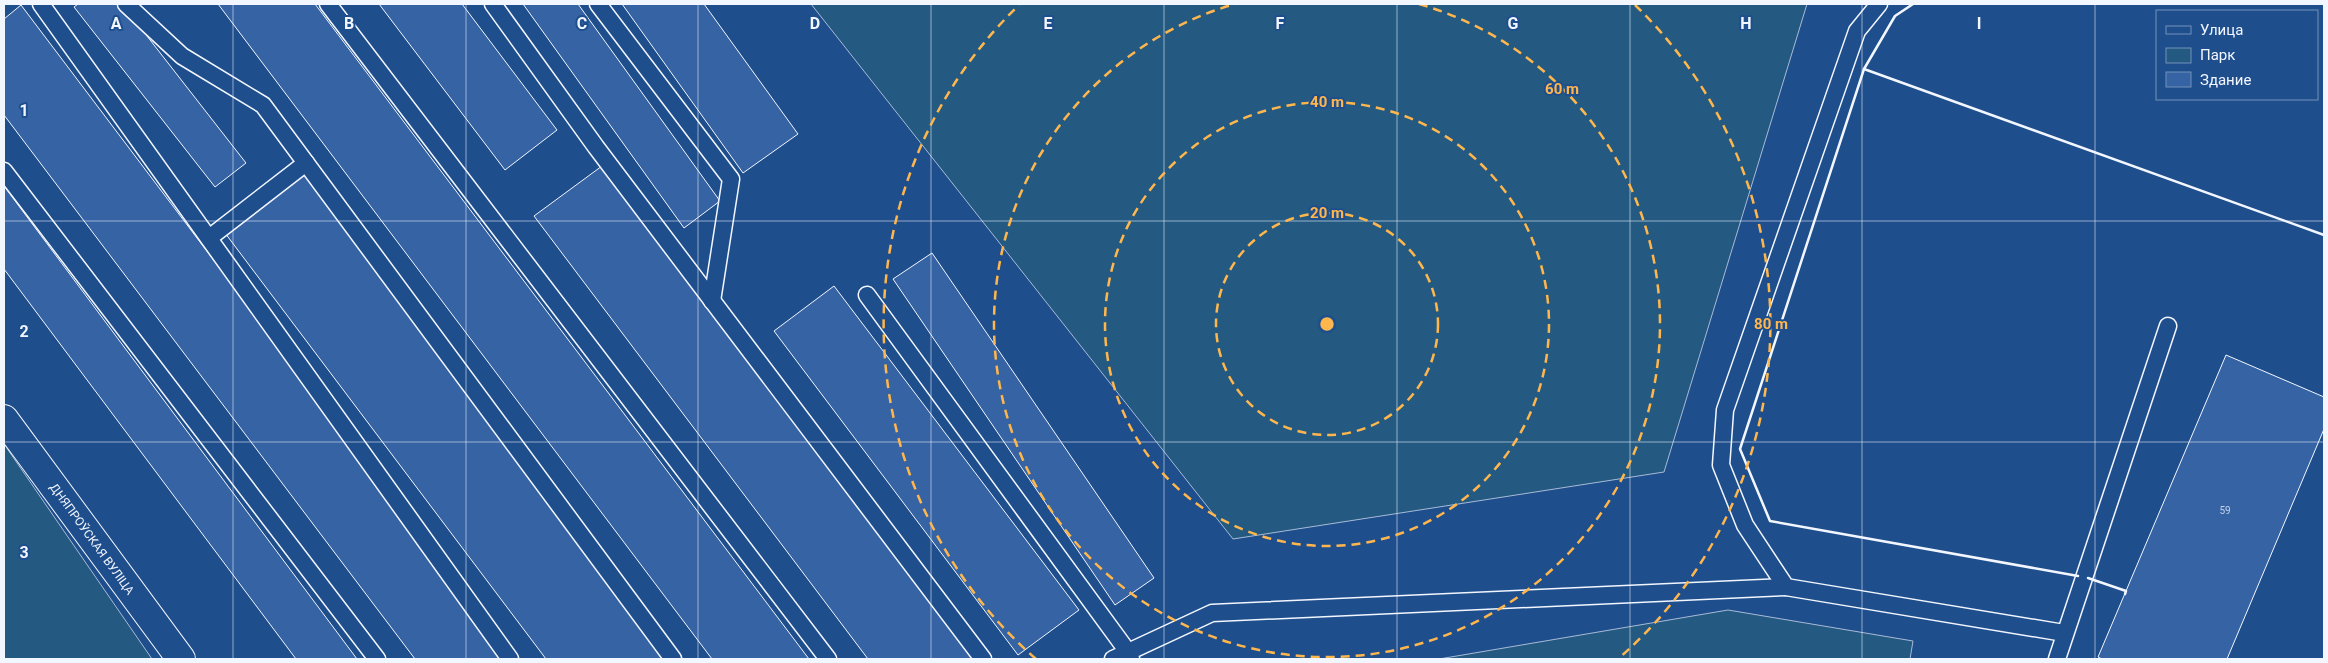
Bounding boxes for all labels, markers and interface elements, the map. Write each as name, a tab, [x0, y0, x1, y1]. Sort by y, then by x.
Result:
legend	[2156, 10, 2318, 100]
text: A	[111, 14, 122, 33]
text: B	[344, 14, 354, 33]
text: C	[577, 14, 587, 33]
text: D	[810, 14, 820, 33]
text: E	[1044, 14, 1053, 33]
text: F	[1276, 14, 1285, 33]
text: G	[1508, 14, 1519, 33]
text: H	[1740, 14, 1752, 33]
text: I	[1977, 14, 1981, 33]
text: Улица	[2200, 21, 2243, 39]
text: Парк	[2200, 46, 2235, 64]
text: Здание	[2200, 71, 2251, 89]
text: 60 m	[1545, 80, 1579, 98]
text: 40 m	[1310, 93, 1344, 111]
text: 1	[19, 101, 29, 120]
text: 20 m	[1310, 204, 1344, 222]
centre of rings	[1318, 315, 1336, 333]
text: 80 m	[1754, 315, 1788, 333]
text: 2	[19, 322, 29, 341]
street label: ДНЯПРОЎСКАЯ ВУЛІЦА	[47, 480, 138, 597]
house number: 59	[2219, 505, 2231, 516]
text: 3	[19, 543, 29, 562]

